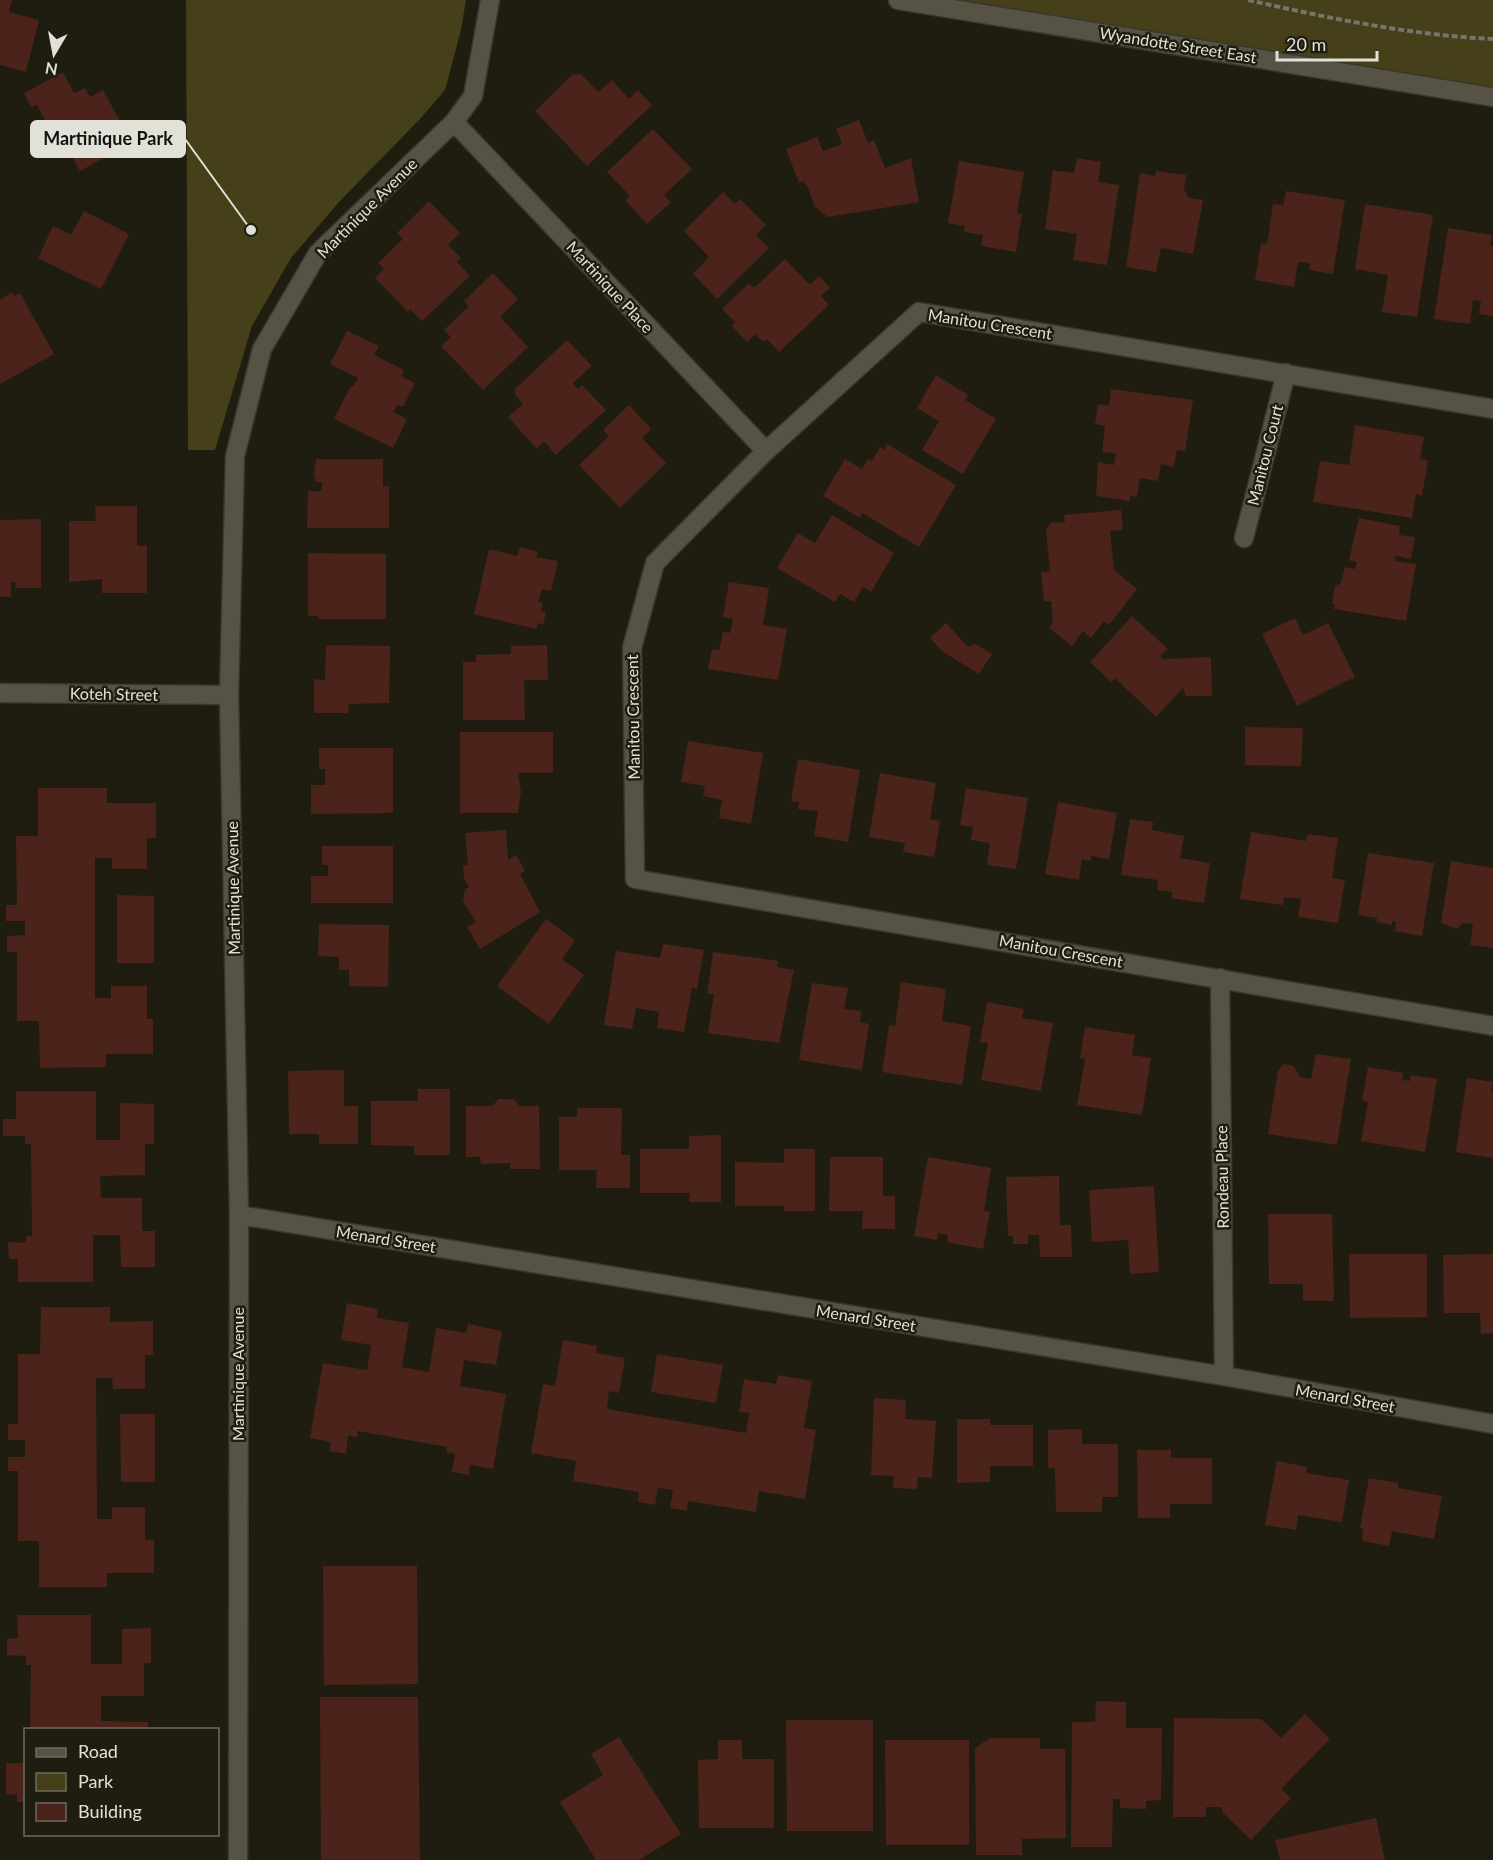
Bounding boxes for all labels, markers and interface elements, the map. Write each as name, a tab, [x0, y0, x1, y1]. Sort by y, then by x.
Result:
street label: Wyandotte Street East	[1098, 23, 1258, 66]
north arrow	[24, 24, 84, 84]
scale bar	[1277, 24, 1378, 62]
text: 20 m	[1286, 33, 1326, 55]
text: N	[44, 59, 59, 80]
callout: Martinique Park	[31, 121, 185, 157]
text: Martinique Park	[43, 127, 173, 149]
street label: Martinique Avenue	[313, 154, 421, 262]
street label: Martinique Place	[563, 237, 658, 337]
street label: Manitou Crescent	[927, 304, 1054, 343]
street label: Manitou Court	[1243, 402, 1286, 507]
street label: Manitou Crescent	[622, 654, 643, 780]
street label: Koteh Street	[70, 683, 159, 704]
street label: Martinique Avenue	[222, 821, 243, 955]
street label: Manitou Crescent	[998, 930, 1125, 971]
street label: Rondeau Place	[1211, 1125, 1232, 1229]
street label: Menard Street	[335, 1221, 438, 1256]
street label: Menard Street	[815, 1300, 918, 1335]
street label: Martinique Avenue	[228, 1307, 247, 1441]
street label: Menard Street	[1294, 1379, 1397, 1416]
legend	[24, 1728, 219, 1836]
text: Road	[78, 1740, 118, 1762]
text: Park	[78, 1770, 114, 1792]
text: Building	[78, 1800, 142, 1822]

